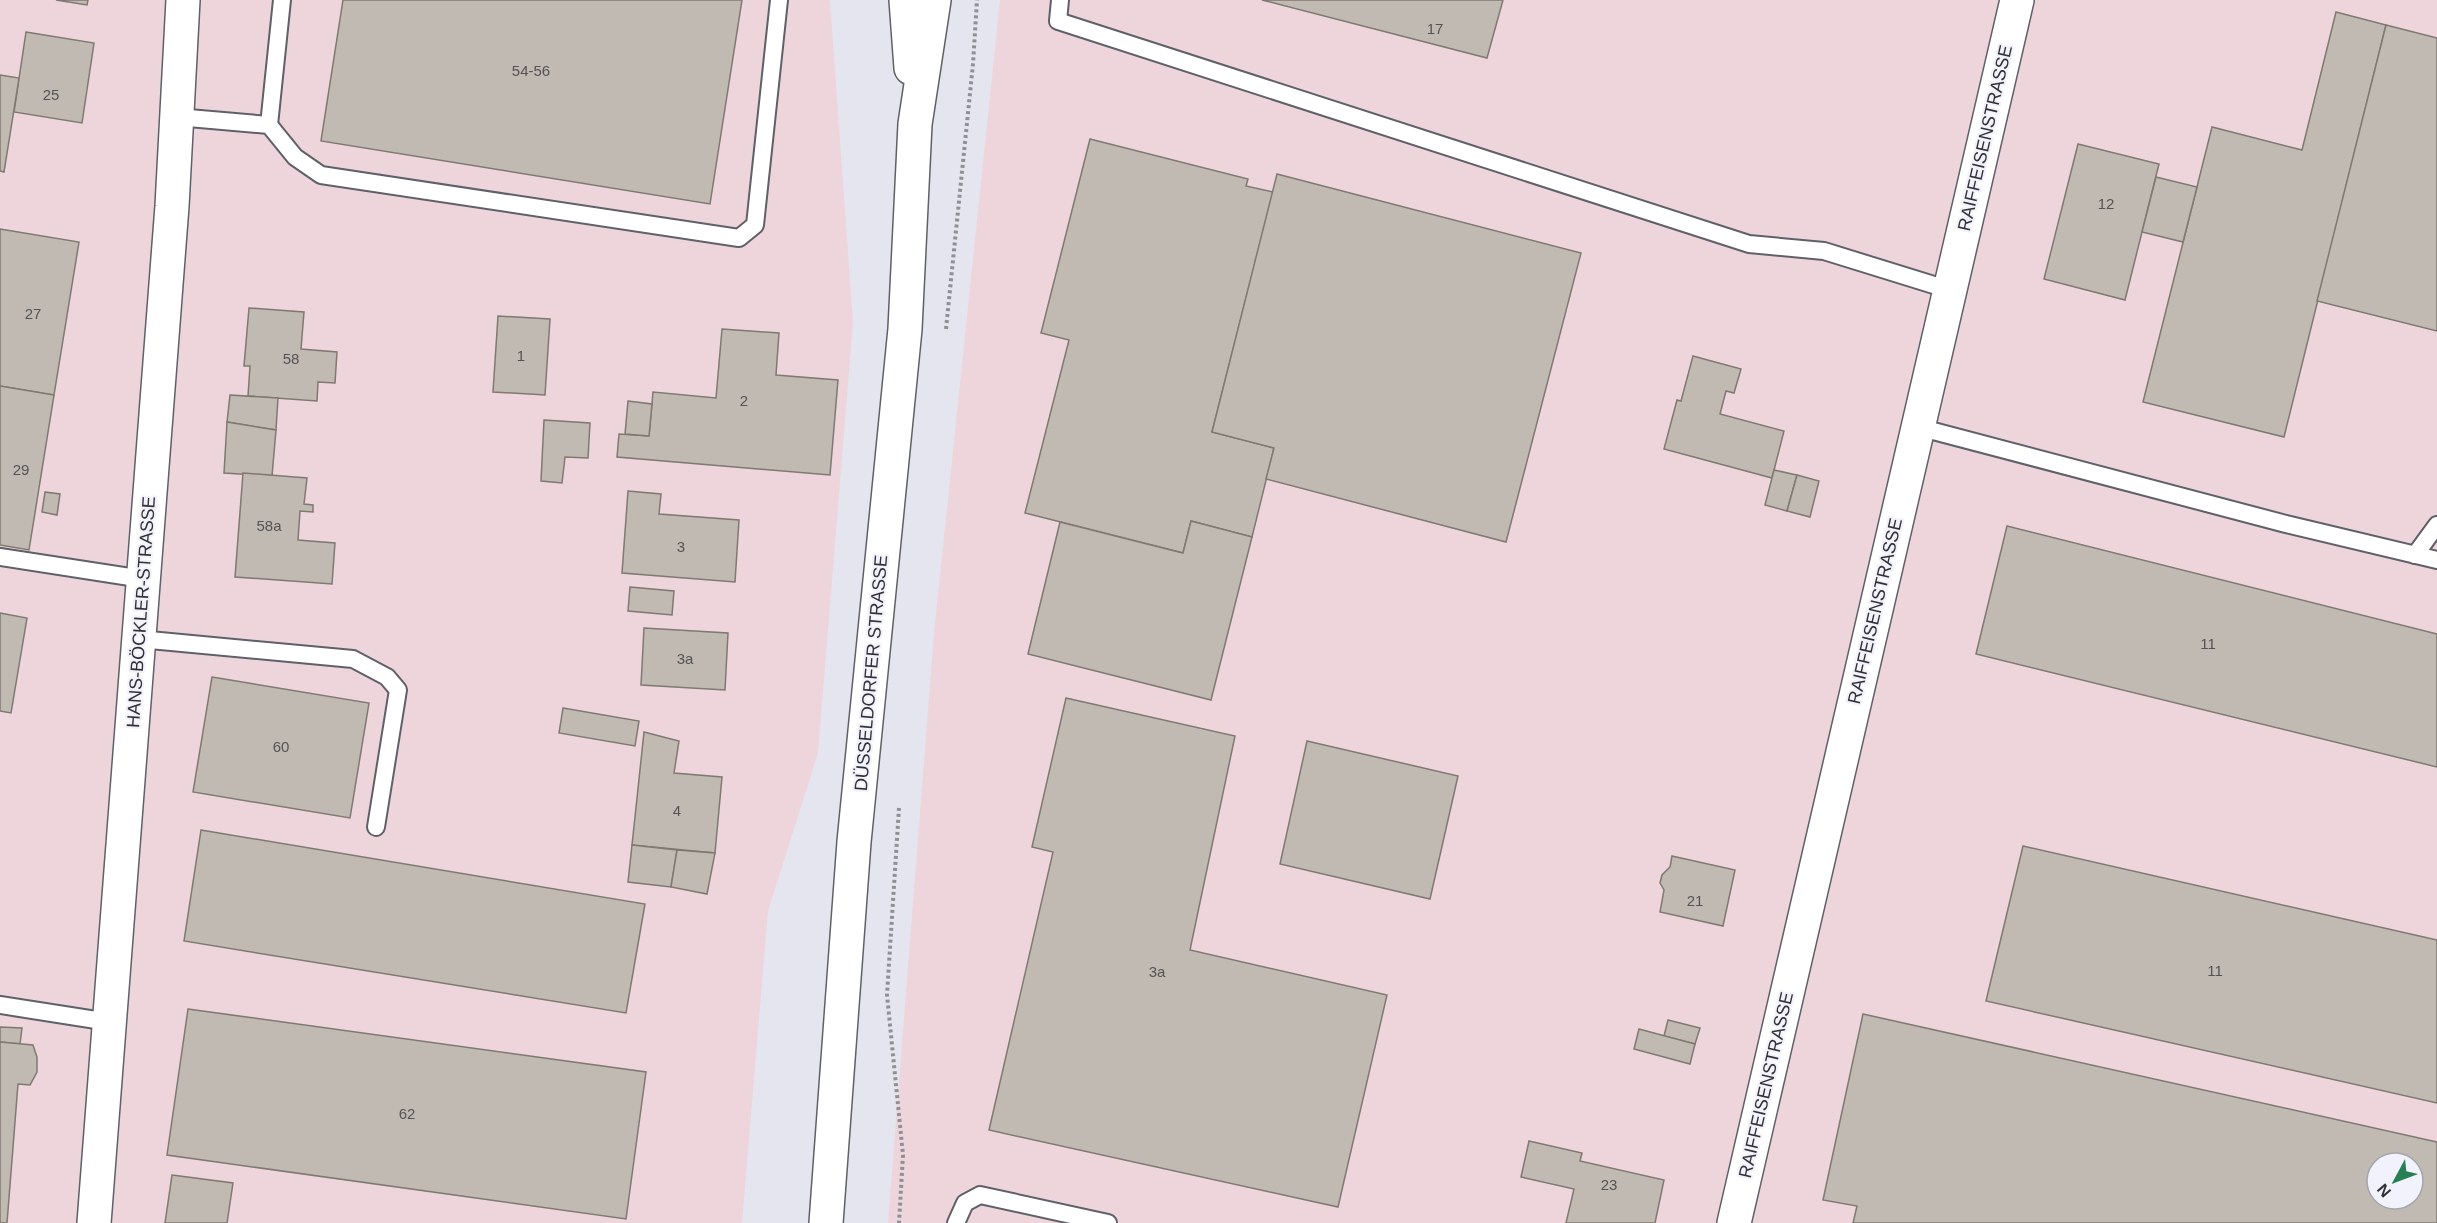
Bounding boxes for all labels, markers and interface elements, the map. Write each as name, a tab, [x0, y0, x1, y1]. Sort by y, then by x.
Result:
house number: 17	[1427, 20, 1443, 37]
street label: RAIFFEISENSTRASSE	[1954, 43, 2016, 233]
house number: 54-56	[512, 62, 550, 79]
house number: 25	[43, 86, 59, 103]
house number: 12	[2098, 195, 2114, 212]
house number: 27	[25, 305, 41, 322]
house number: 1	[517, 347, 525, 364]
house number: 58	[283, 350, 299, 367]
house number: 2	[740, 392, 748, 409]
house number: 29	[13, 461, 29, 478]
street label: HANS-BÖCKLER-STRASSE	[123, 496, 159, 728]
street label: RAIFFEISENSTRASSE	[1844, 516, 1906, 706]
house number: 58a	[256, 517, 282, 534]
house number: 3	[677, 538, 685, 555]
street label: DÜSSELDORFER STRASSE	[851, 554, 891, 792]
house number: 11	[2200, 635, 2216, 652]
house number: 3a	[677, 650, 694, 667]
house number: 60	[273, 738, 289, 755]
house number: 4	[673, 802, 681, 819]
house number: 21	[1687, 892, 1703, 909]
house number: 11	[2207, 962, 2223, 979]
house number: 3a	[1149, 963, 1166, 980]
street label: RAIFFEISENSTRASSE	[1735, 990, 1797, 1180]
house number: 62	[399, 1105, 415, 1122]
north arrow	[2365, 1151, 2425, 1211]
house number: 23	[1601, 1176, 1617, 1193]
text: N	[2374, 1181, 2394, 1200]

